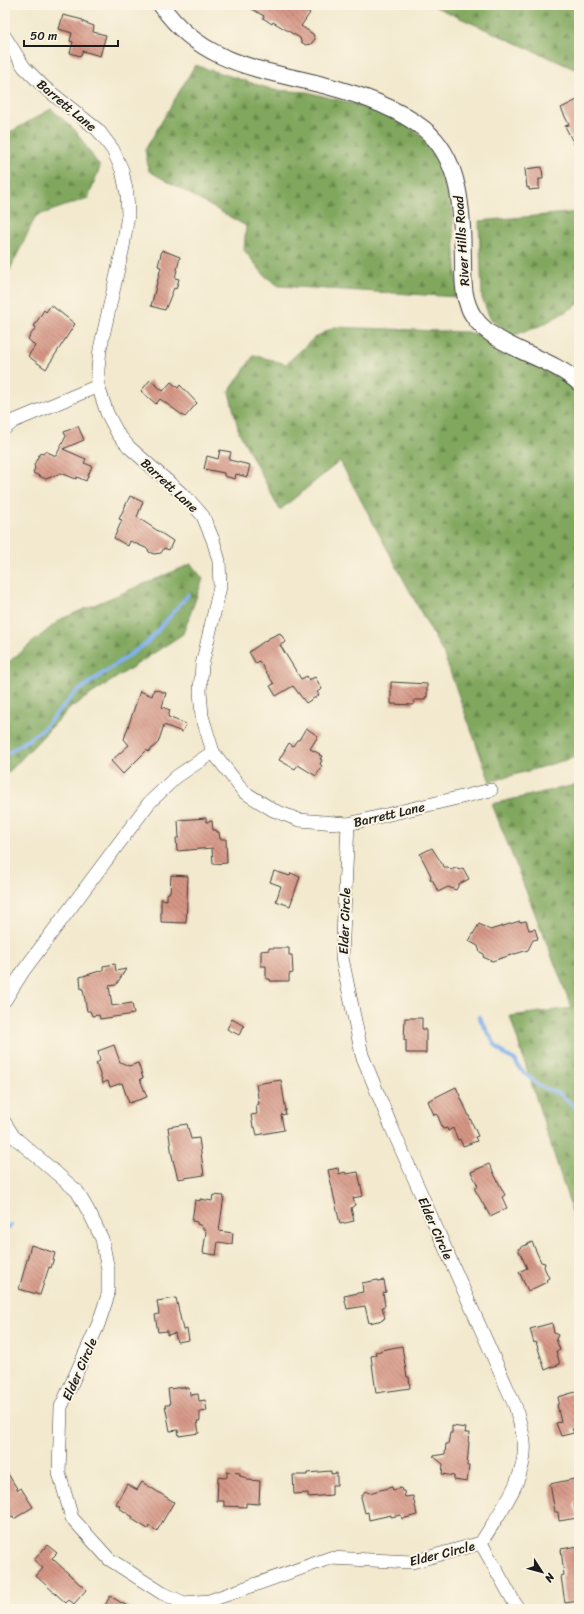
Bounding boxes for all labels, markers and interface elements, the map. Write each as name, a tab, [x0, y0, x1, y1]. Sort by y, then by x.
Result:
scale bar	[24, 22, 118, 48]
text: 50 m	[30, 25, 57, 47]
street label: Barrett Lane	[32, 73, 102, 138]
street label: River Hills Road	[447, 194, 476, 287]
street label: Barrett Lane	[135, 452, 204, 519]
street label: Barrett Lane	[351, 795, 427, 834]
street label: Elder Circle	[332, 887, 357, 955]
street label: Elder Circle	[411, 1193, 460, 1263]
street label: Elder Circle	[55, 1334, 104, 1404]
street label: Elder Circle	[407, 1534, 477, 1573]
north arrow	[522, 1552, 562, 1592]
text: N	[540, 1568, 560, 1587]

